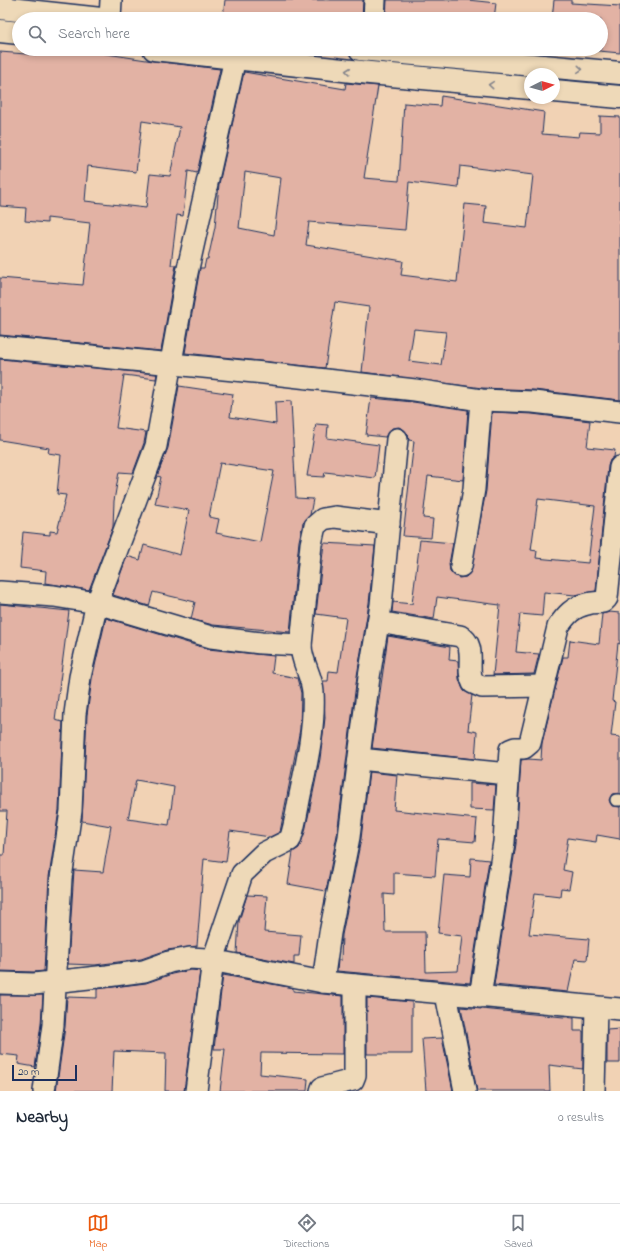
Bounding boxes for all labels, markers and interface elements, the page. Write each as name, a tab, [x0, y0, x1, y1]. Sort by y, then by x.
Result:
search box	[12, 12, 608, 56]
icon: search	[26, 23, 48, 45]
text: Search here	[58, 23, 130, 45]
one-way arrow	[577, 64, 583, 73]
one-way arrow	[345, 67, 351, 76]
north arrow	[524, 68, 560, 104]
one-way arrow	[488, 80, 494, 89]
scale bar	[12, 1063, 77, 1082]
text: 20 m	[18, 1064, 40, 1080]
text: Nearby	[16, 1105, 68, 1130]
text: 0 results	[558, 1108, 604, 1127]
tab: Map	[87, 1212, 109, 1252]
tab: Directions	[284, 1212, 330, 1252]
tab: Saved	[504, 1212, 533, 1252]

